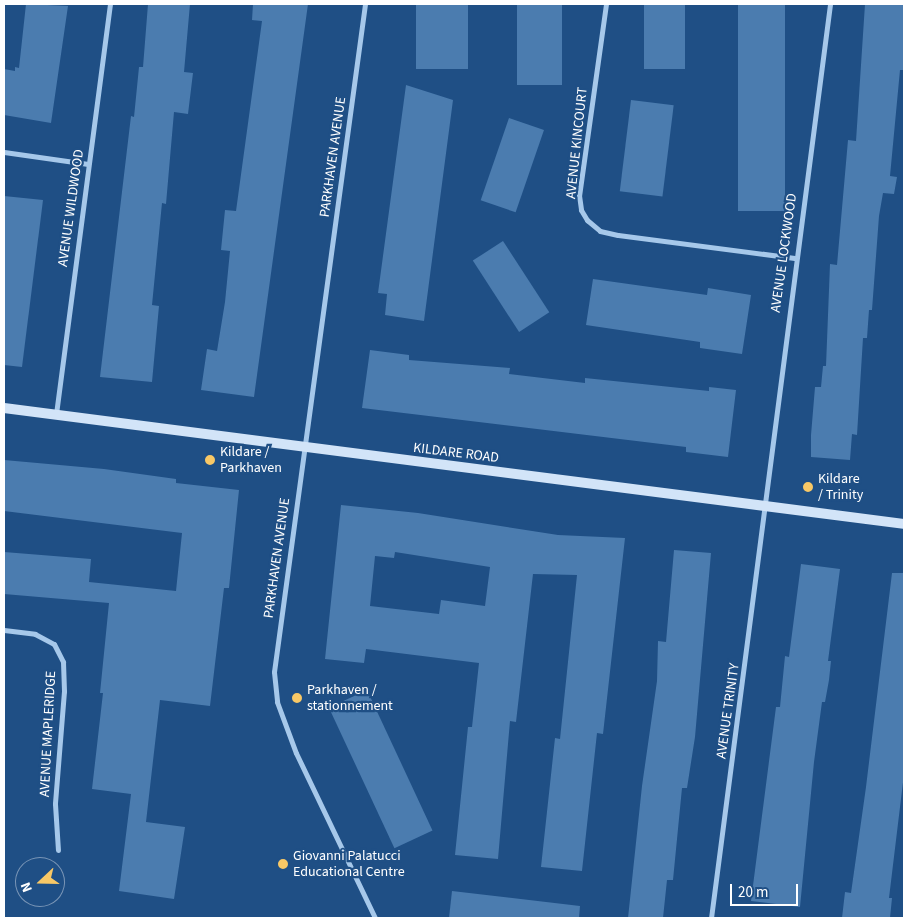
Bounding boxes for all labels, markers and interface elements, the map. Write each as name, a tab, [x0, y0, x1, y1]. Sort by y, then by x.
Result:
street label: AVENUE KINCOURT	[563, 86, 591, 200]
street label: PARKHAVEN AVENUE	[316, 96, 350, 218]
street label: AVENUE WILDWOOD	[54, 148, 88, 268]
street label: AVENUE LOCKWOOD	[767, 192, 801, 314]
street label: KILDARE ROAD	[412, 439, 500, 467]
place label: Kildare / Parkhaven	[220, 444, 282, 477]
marker: Kildare / Parkhaven	[204, 454, 216, 466]
place label: Kildare / Trinity	[818, 471, 863, 504]
marker: Kildare / Trinity	[802, 481, 814, 493]
street label: PARKHAVEN AVENUE	[260, 497, 294, 619]
street label: AVENUE TRINITY	[713, 662, 743, 760]
street label: AVENUE MAPLERIDGE	[36, 670, 60, 798]
place label: Parkhaven / stationnement	[307, 682, 393, 714]
marker: Parkhaven / stationnement	[291, 692, 303, 704]
place label: Giovanni Palatucci Educational Centre	[293, 848, 405, 880]
north arrow	[15, 857, 65, 907]
marker: Giovanni Palatucci Educational Centre	[277, 858, 289, 870]
scale bar	[733, 874, 800, 906]
text: N	[16, 879, 38, 895]
text: 20 m	[738, 882, 768, 903]

